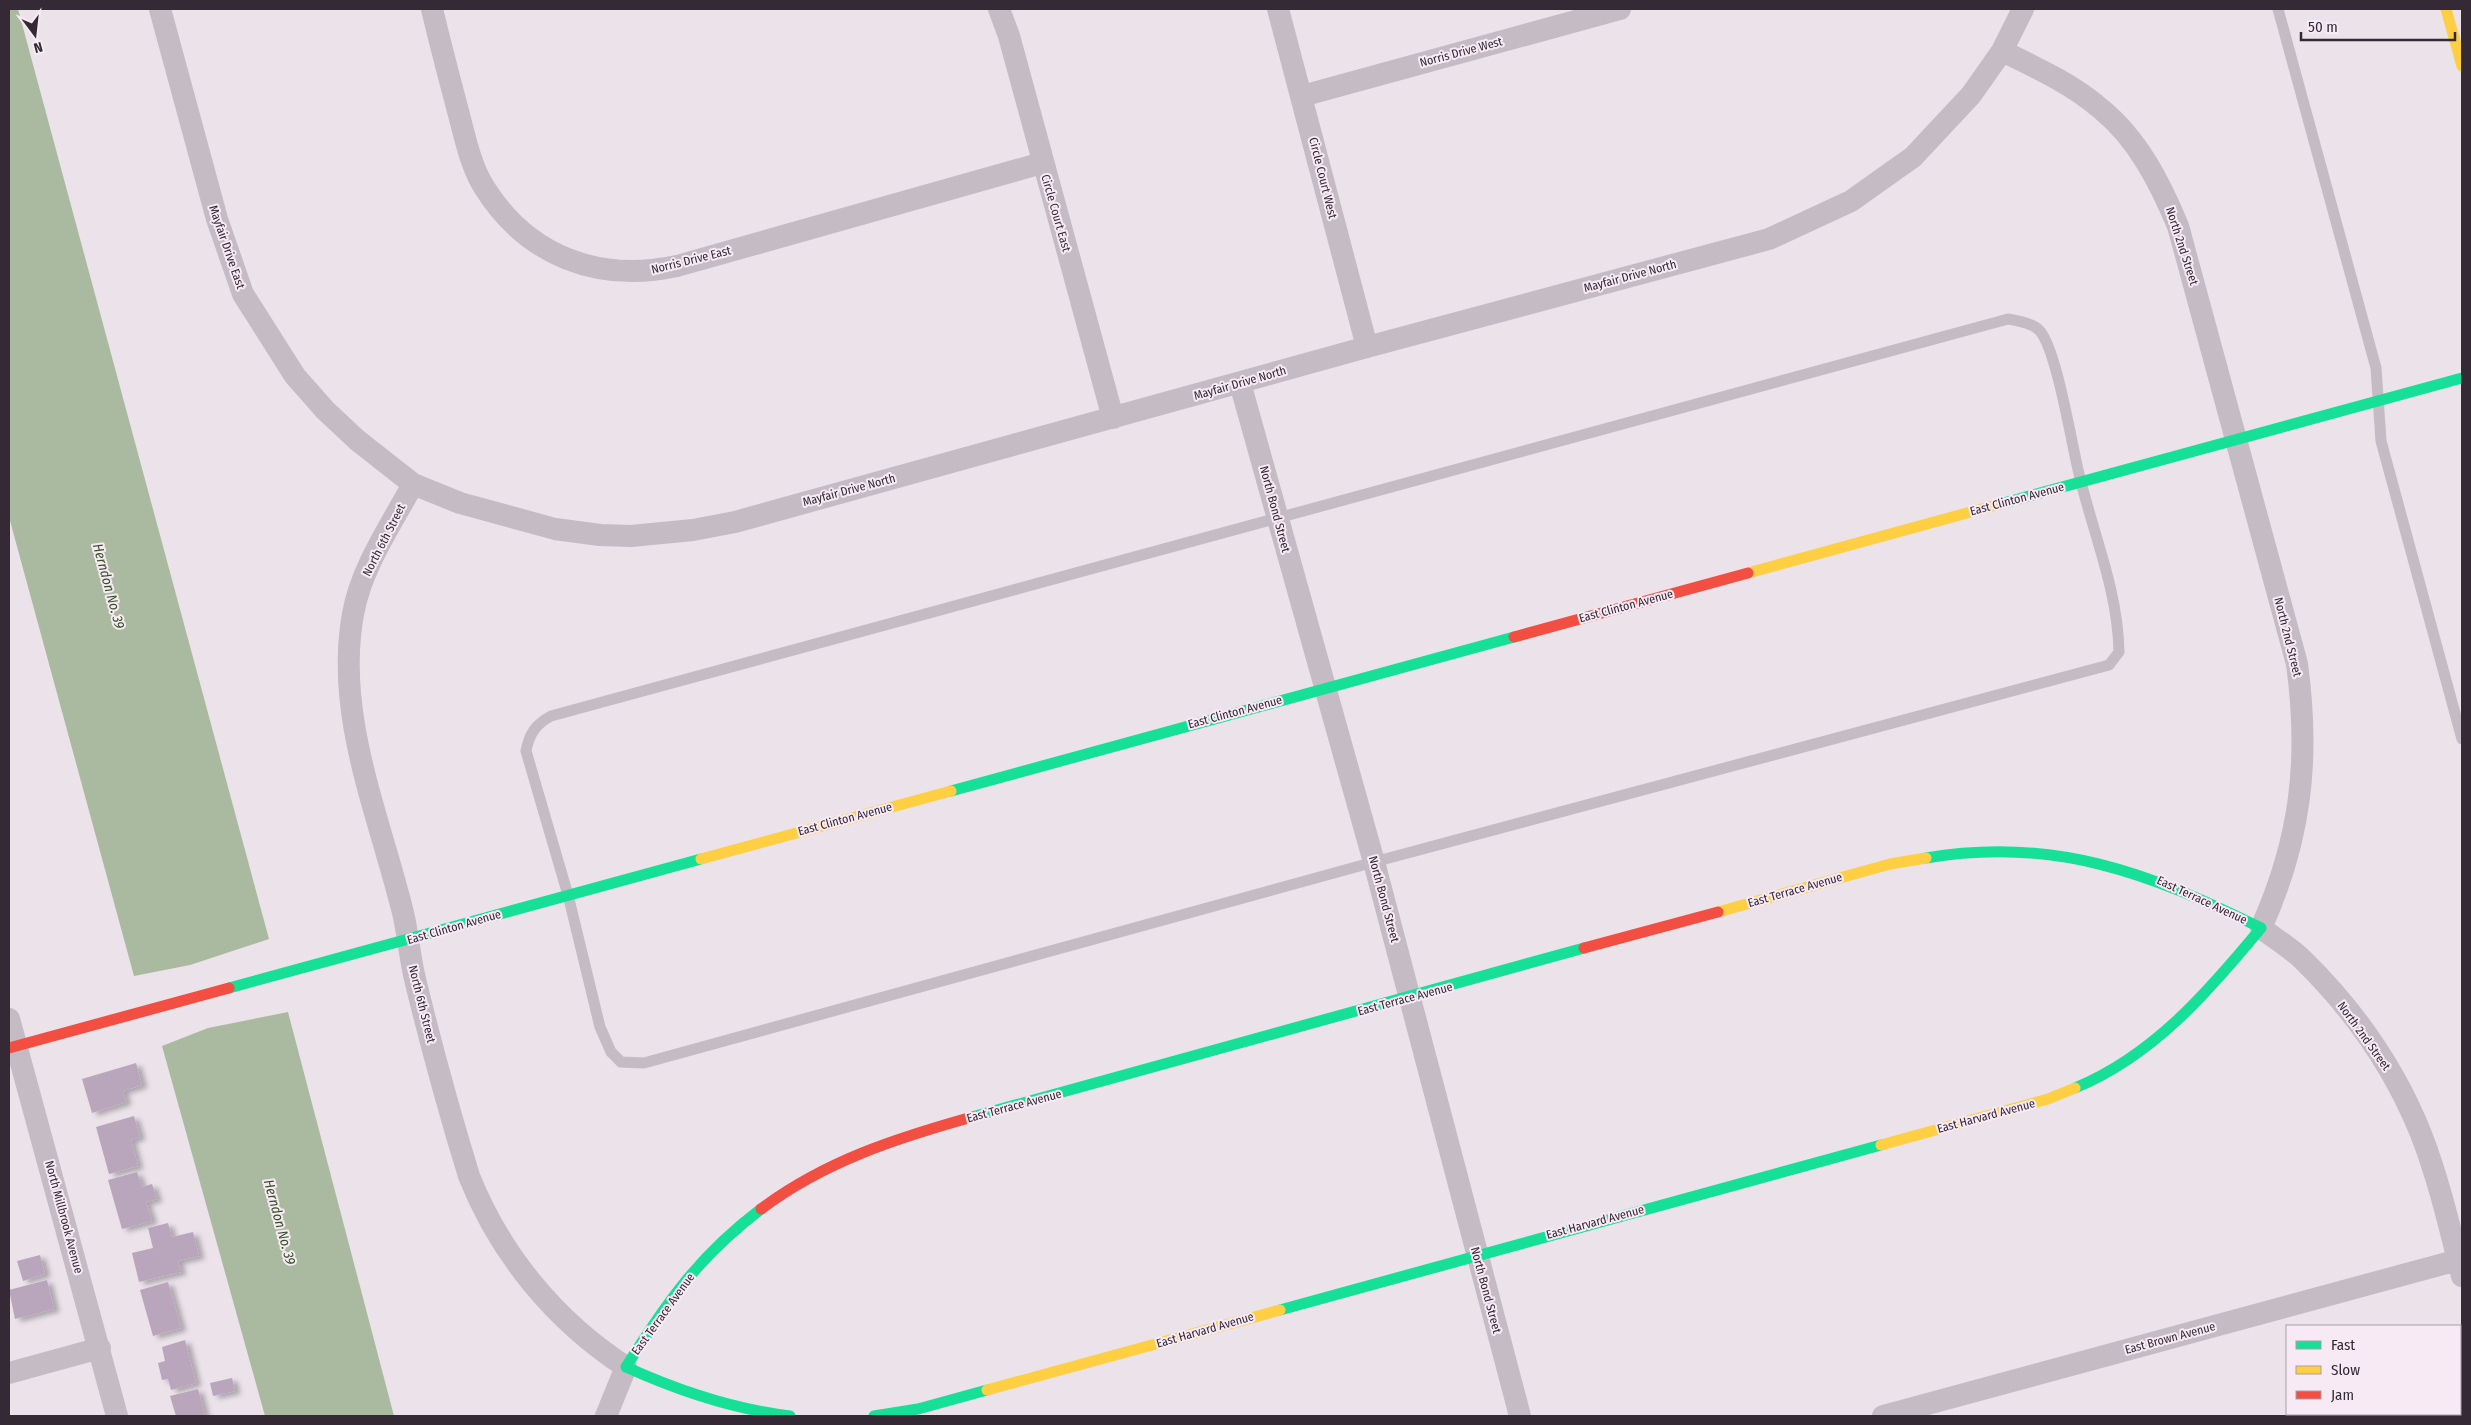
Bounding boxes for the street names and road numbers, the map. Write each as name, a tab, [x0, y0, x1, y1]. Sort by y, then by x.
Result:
street label: Norris Drive West	[1418, 34, 1504, 70]
street label: Circle Court West	[1306, 136, 1340, 220]
street label: Circle Court East	[1038, 173, 1074, 253]
street label: Mayfair Drive East	[206, 203, 248, 291]
street label: North 2nd Street	[2163, 205, 2201, 287]
street label: Norris Drive East	[650, 243, 732, 277]
street label: Mayfair Drive North	[1582, 257, 1678, 295]
street label: Mayfair Drive North	[1192, 363, 1288, 403]
street label: North Bond Street	[1257, 464, 1293, 554]
street label: Mayfair Drive North	[801, 471, 897, 509]
street label: East Clinton Avenue	[1968, 480, 2066, 518]
street label: North 6th Street	[360, 501, 408, 579]
street label: East Clinton Avenue	[1577, 587, 1675, 625]
street label: North 2nd Street	[2271, 596, 2305, 678]
street label: East Clinton Avenue	[1186, 693, 1284, 731]
street label: East Clinton Avenue	[796, 800, 894, 838]
street label: North Bond Street	[1366, 854, 1402, 944]
street label: East Terrace Avenue	[1746, 870, 1844, 910]
street label: East Terrace Avenue	[2155, 873, 2249, 927]
street label: East Clinton Avenue	[405, 907, 503, 947]
street label: North 6th Street	[406, 964, 438, 1044]
street label: East Terrace Avenue	[1356, 980, 1454, 1018]
street label: North 2nd Street	[2334, 999, 2394, 1073]
street label: East Terrace Avenue	[965, 1087, 1063, 1125]
street label: East Harvard Avenue	[1936, 1096, 2037, 1136]
street label: North Millbrook Avenue	[42, 1159, 86, 1275]
street label: East Harvard Avenue	[1545, 1202, 1646, 1242]
street label: North Bond Street	[1468, 1245, 1504, 1335]
street label: East Terrace Avenue	[629, 1270, 697, 1358]
street label: East Harvard Avenue	[1155, 1309, 1255, 1351]
street label: East Brown Avenue	[2123, 1319, 2217, 1357]

